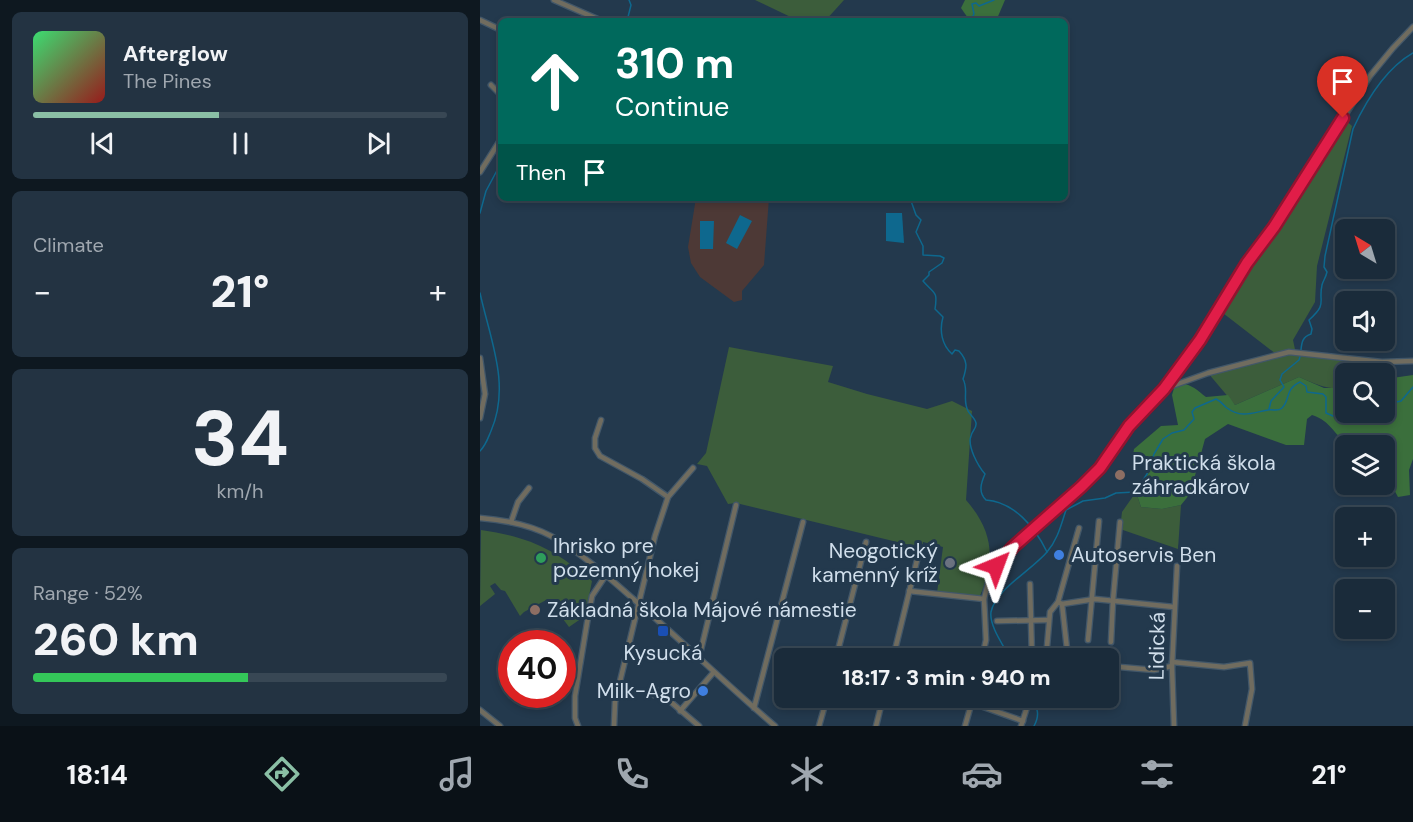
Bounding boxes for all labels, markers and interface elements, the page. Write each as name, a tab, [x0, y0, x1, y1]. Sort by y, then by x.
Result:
text: 310 m	[615, 36, 734, 91]
text: Afterglow	[123, 39, 228, 68]
icon: ahead	[516, 42, 594, 120]
pin	[1317, 56, 1368, 118]
icon: arrive	[1326, 65, 1359, 98]
text: The Pines	[123, 68, 212, 94]
text: Continue	[615, 89, 729, 124]
icon: previous	[86, 127, 119, 160]
icon: pause	[224, 127, 257, 160]
icon: next	[362, 127, 395, 160]
icon: arrive	[578, 156, 611, 189]
text: Then	[516, 158, 566, 187]
north arrow	[1335, 219, 1395, 279]
map controls	[1335, 219, 1395, 639]
text: Climate	[33, 232, 104, 258]
text: 21°	[210, 262, 270, 321]
text: −	[33, 270, 51, 313]
text: +	[429, 270, 447, 313]
button: sound	[1335, 291, 1395, 351]
button: search	[1335, 363, 1395, 423]
text: 34	[191, 388, 289, 489]
button: layers	[1335, 435, 1395, 495]
place label: Praktická škola záhradkárov	[1132, 449, 1276, 501]
marker: Praktická škola záhradkárov	[1113, 468, 1127, 482]
text: km/h	[216, 478, 264, 504]
button: +	[1335, 507, 1395, 567]
place label: Ihrisko pre pozemný hokej	[553, 532, 699, 584]
position arrow	[964, 534, 1028, 598]
place label: Neogotický kamenný kríž	[812, 537, 938, 589]
place label: Autoservis Ben	[1071, 541, 1216, 569]
marker: Autoservis Ben	[1052, 548, 1066, 562]
marker: Ihrisko pre pozemný hokej	[534, 551, 548, 565]
marker: Neogotický kamenný kríž	[943, 556, 957, 570]
button: −	[1335, 579, 1395, 639]
text: Range · 52%	[33, 580, 143, 606]
place label: Základná škola Májové námestie	[547, 596, 857, 624]
marker: Základná škola Májové námestie	[528, 603, 542, 617]
text: 260 km	[33, 610, 199, 669]
street label: Lidická	[1142, 612, 1172, 680]
marker: Kysucká	[656, 624, 670, 638]
speed limit sign: 40	[498, 630, 576, 708]
place label: Kysucká	[624, 639, 702, 667]
text: 18:17 · 3 min · 940 m	[842, 663, 1051, 692]
place label: Milk-Agro	[597, 677, 691, 705]
marker: Milk-Agro	[696, 684, 710, 698]
icon: directions	[261, 753, 303, 795]
icon: music	[436, 753, 478, 795]
icon: phone	[611, 753, 653, 795]
icon: climate	[786, 753, 828, 795]
icon: car	[961, 753, 1003, 795]
icon: filters	[1136, 753, 1178, 795]
text: 18:14	[67, 757, 128, 792]
text: 21°	[1311, 757, 1346, 792]

